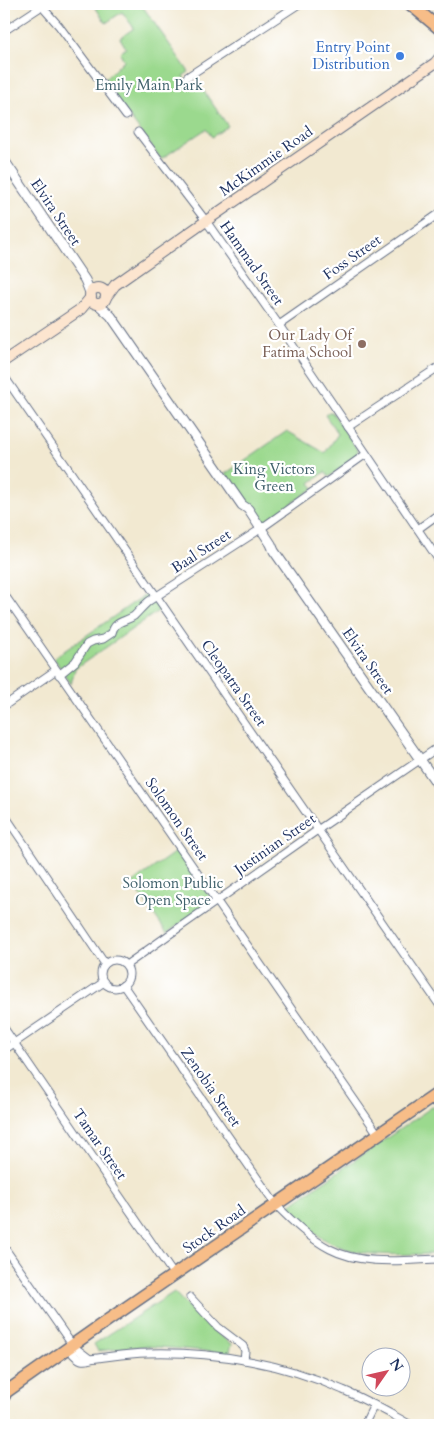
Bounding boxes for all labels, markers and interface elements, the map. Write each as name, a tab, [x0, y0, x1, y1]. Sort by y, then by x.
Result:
place label: Entry Point Distribution	[312, 37, 390, 74]
marker: Entry Point Distribution	[394, 50, 406, 62]
park label: Emily Main Park	[95, 75, 203, 95]
street label: McKimmie Road	[215, 121, 317, 201]
street label: Elvira Street	[26, 175, 86, 250]
street label: Hammad Street	[215, 217, 289, 309]
street label: Foss Street	[319, 230, 385, 284]
place label: Our Lady Of Fatima School	[262, 325, 354, 362]
marker: Our Lady Of Fatima School	[356, 338, 368, 350]
park label: King Victors Green	[233, 459, 315, 496]
street label: Baal Street	[167, 524, 235, 578]
street label: Elvira Street	[338, 624, 398, 698]
street label: Cleopatra Street	[197, 636, 271, 731]
street label: Solomon Street	[141, 774, 213, 865]
street label: Justinian Street	[229, 808, 320, 881]
park label: Solomon Public Open Space	[123, 873, 224, 910]
street label: Zenobia Street	[176, 1043, 246, 1131]
street label: Tamar Street	[68, 1105, 132, 1184]
street label: Stock Road	[179, 1200, 249, 1258]
north arrow	[362, 1346, 412, 1396]
text: N	[385, 1355, 408, 1375]

